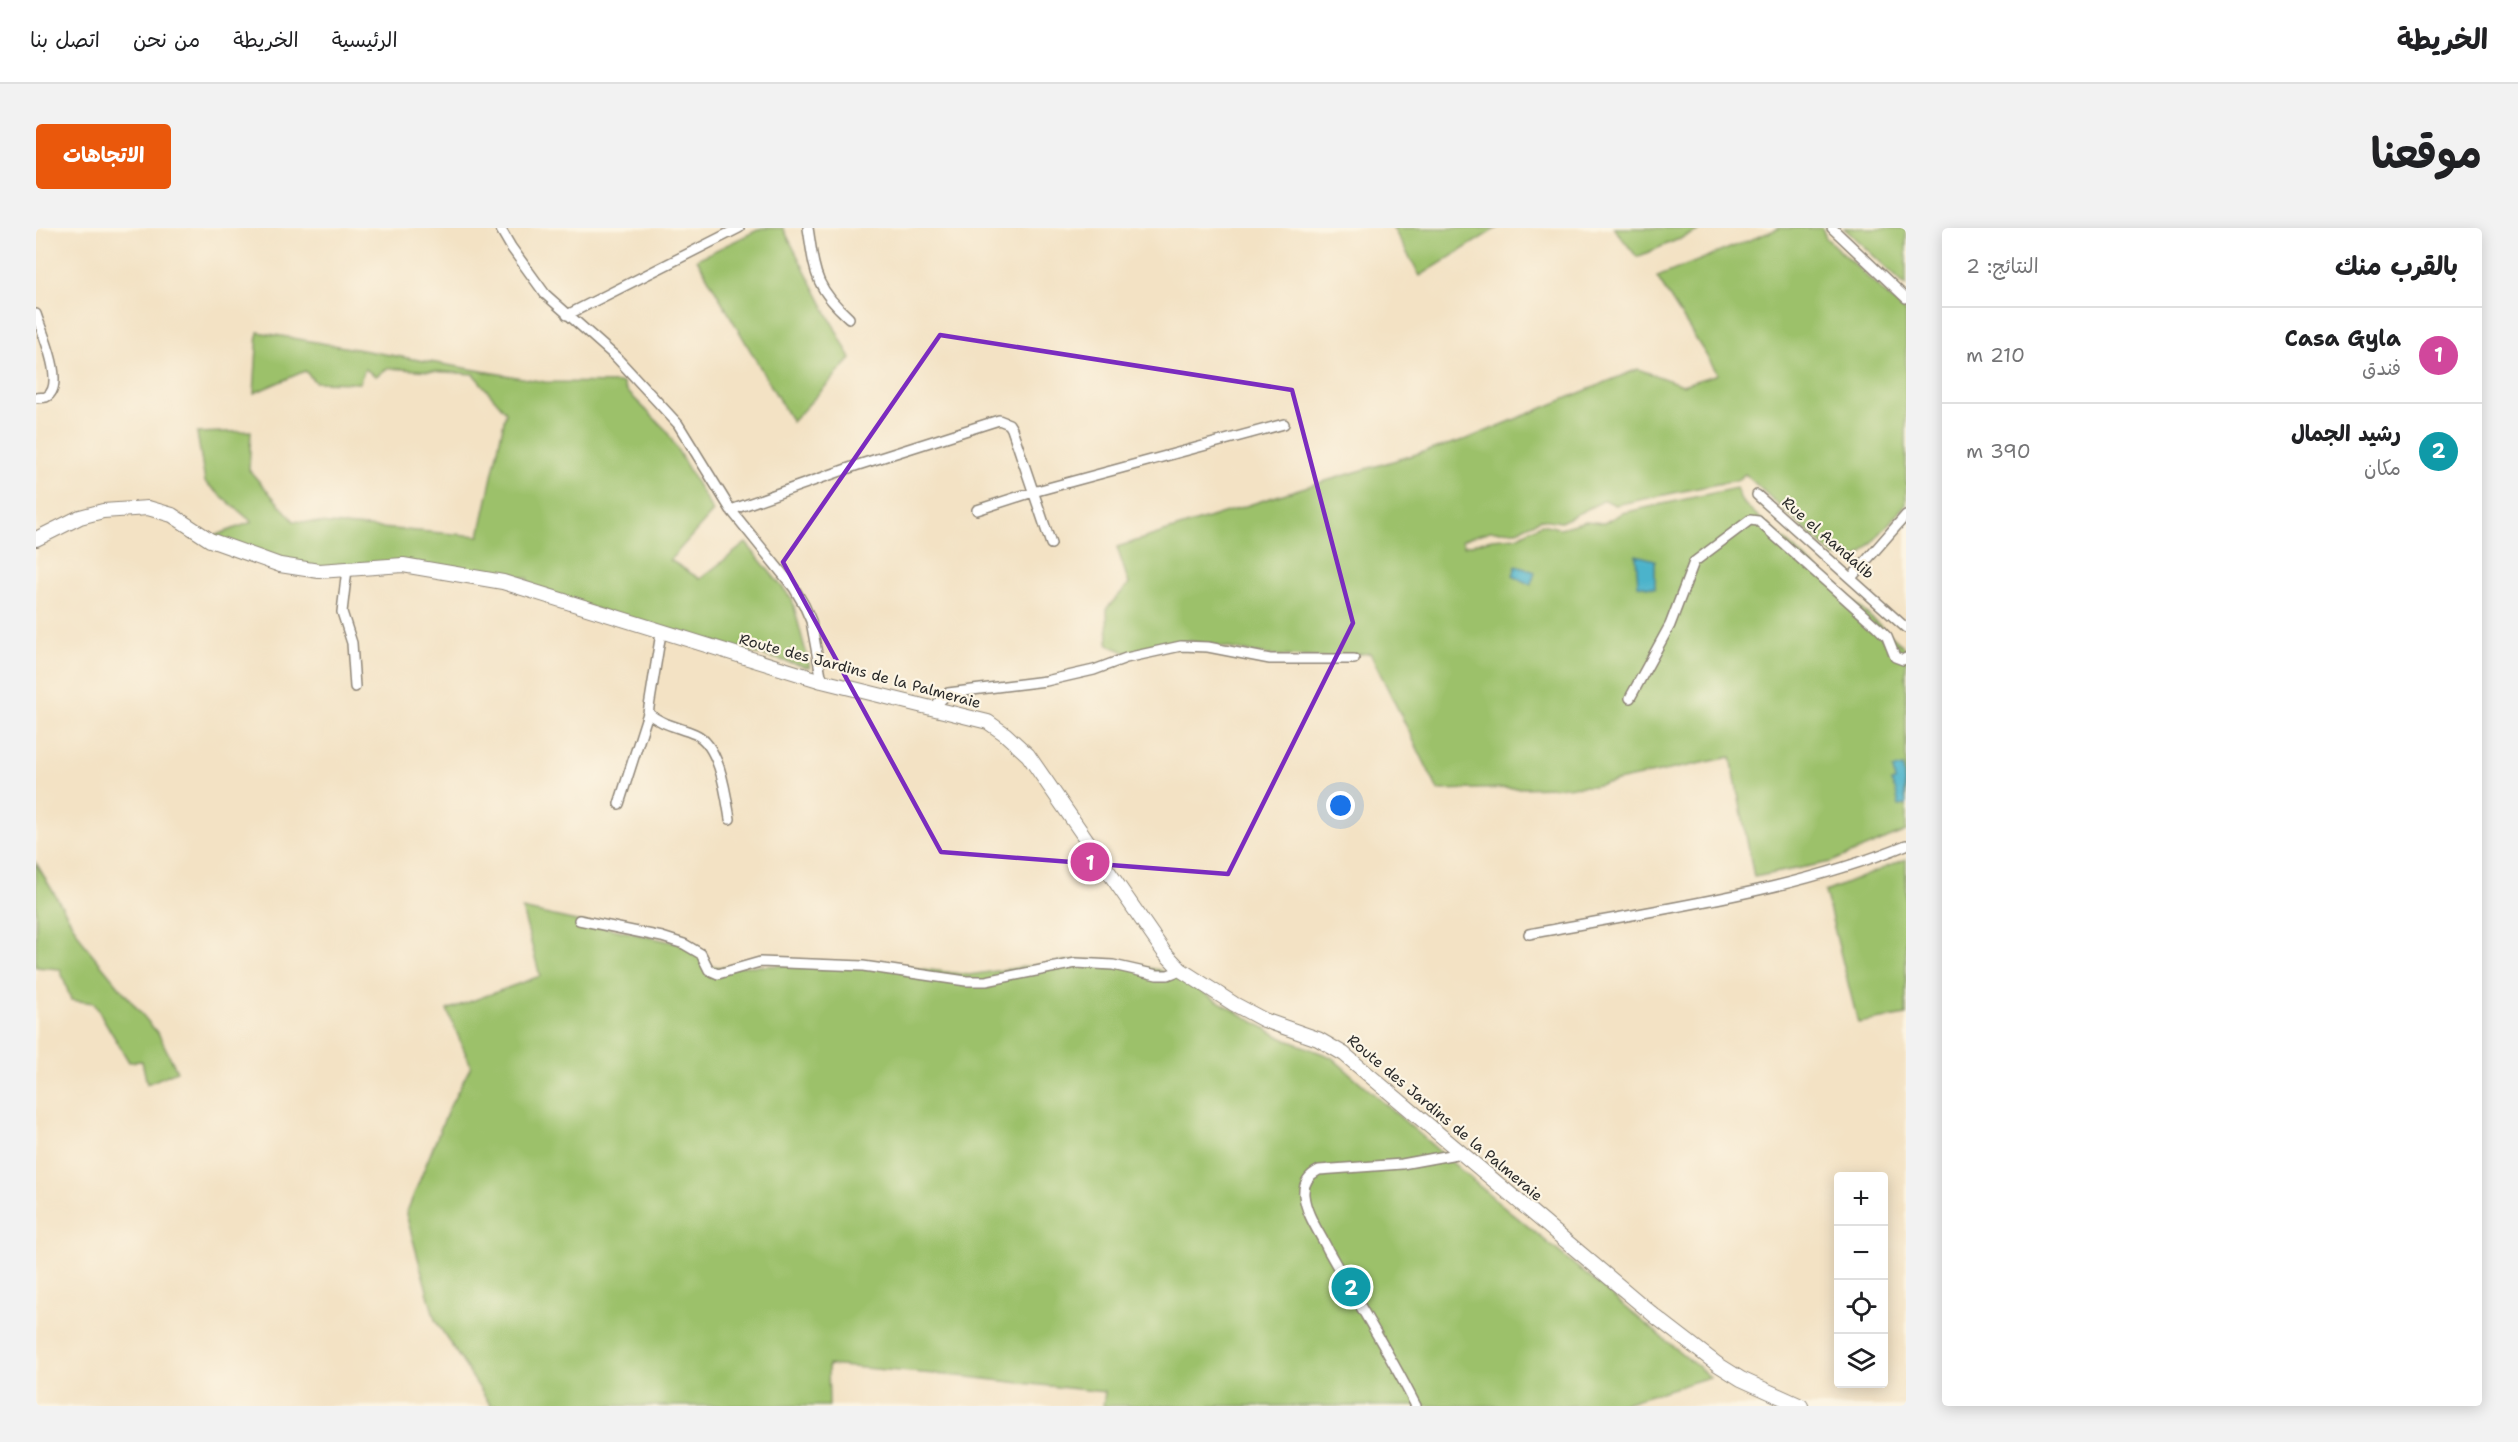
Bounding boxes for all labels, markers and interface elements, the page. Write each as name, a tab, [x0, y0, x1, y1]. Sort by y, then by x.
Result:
text: الخريطة	[2397, 20, 2488, 58]
text: اتصل بنا	[30, 26, 100, 54]
text: من نحن	[133, 26, 200, 54]
text: الخريطة	[233, 26, 299, 54]
text: الرئيسية	[332, 26, 398, 54]
button: الاتجاهات	[36, 124, 171, 189]
text: موقعنا	[2371, 125, 2482, 181]
text: بالقرب منك	[2335, 248, 2458, 283]
text: النتائج: 2	[1966, 253, 2039, 279]
text: Casa Gyla	[2285, 324, 2401, 353]
text: 210 m	[1966, 342, 2025, 368]
text: 1	[2434, 342, 2443, 368]
text: فندق	[2362, 355, 2401, 381]
text: رشيد الجمال	[2291, 419, 2401, 448]
text: 390 m	[1966, 438, 2031, 464]
text: 2	[2432, 438, 2446, 464]
text: مكان	[2364, 455, 2401, 481]
street label: Rue el Aandalib	[1778, 493, 1878, 583]
street label: Route des Jardins de la Palmeraie	[737, 629, 983, 713]
your location	[1326, 791, 1355, 820]
pin: 1	[1070, 840, 1110, 884]
street label: Route des Jardins de la Palmeraie	[1343, 1030, 1547, 1206]
map controls	[1834, 1172, 1888, 1388]
button: +	[1834, 1172, 1888, 1226]
button: −	[1834, 1226, 1888, 1280]
pin: 2	[1332, 1264, 1370, 1310]
button: locate	[1834, 1280, 1888, 1334]
button: layers	[1834, 1334, 1888, 1388]

